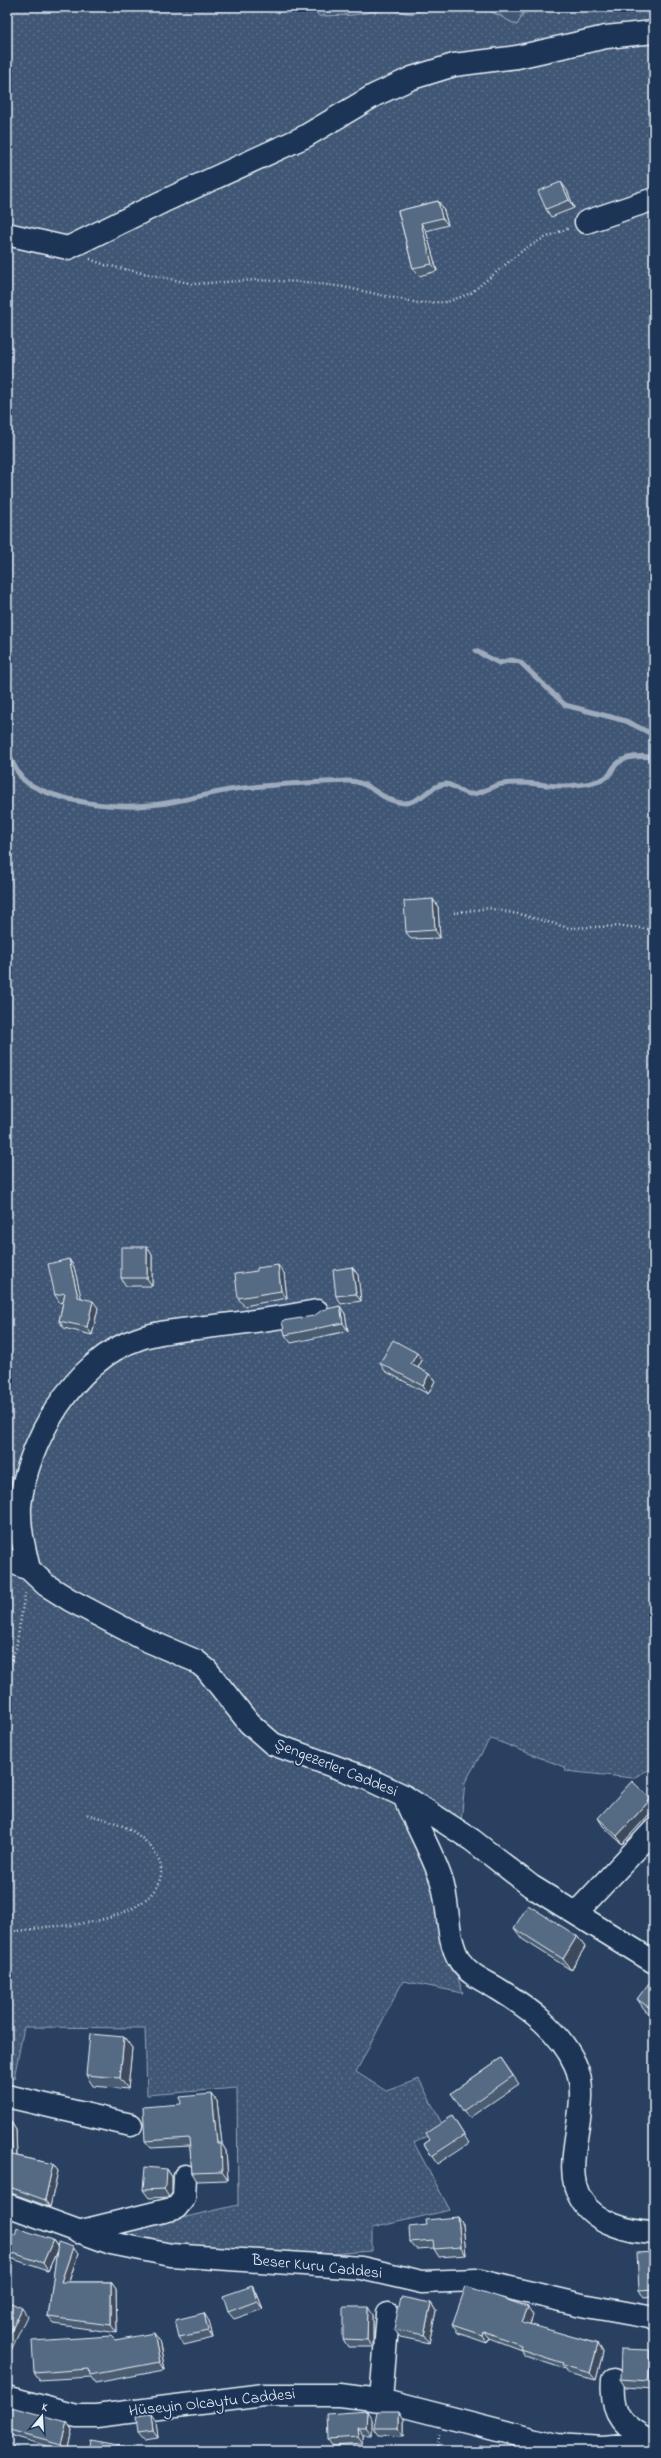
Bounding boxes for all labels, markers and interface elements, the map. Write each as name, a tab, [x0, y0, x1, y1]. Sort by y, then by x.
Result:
street label: Şengezerler Caddesi	[271, 1732, 401, 1804]
street label: Beser Kuru Caddesi	[250, 2248, 383, 2286]
street label: Hüseyin Olcaytu Caddesi	[128, 2382, 297, 2424]
north arrow	[22, 2396, 62, 2436]
text: K	[40, 2399, 50, 2416]

